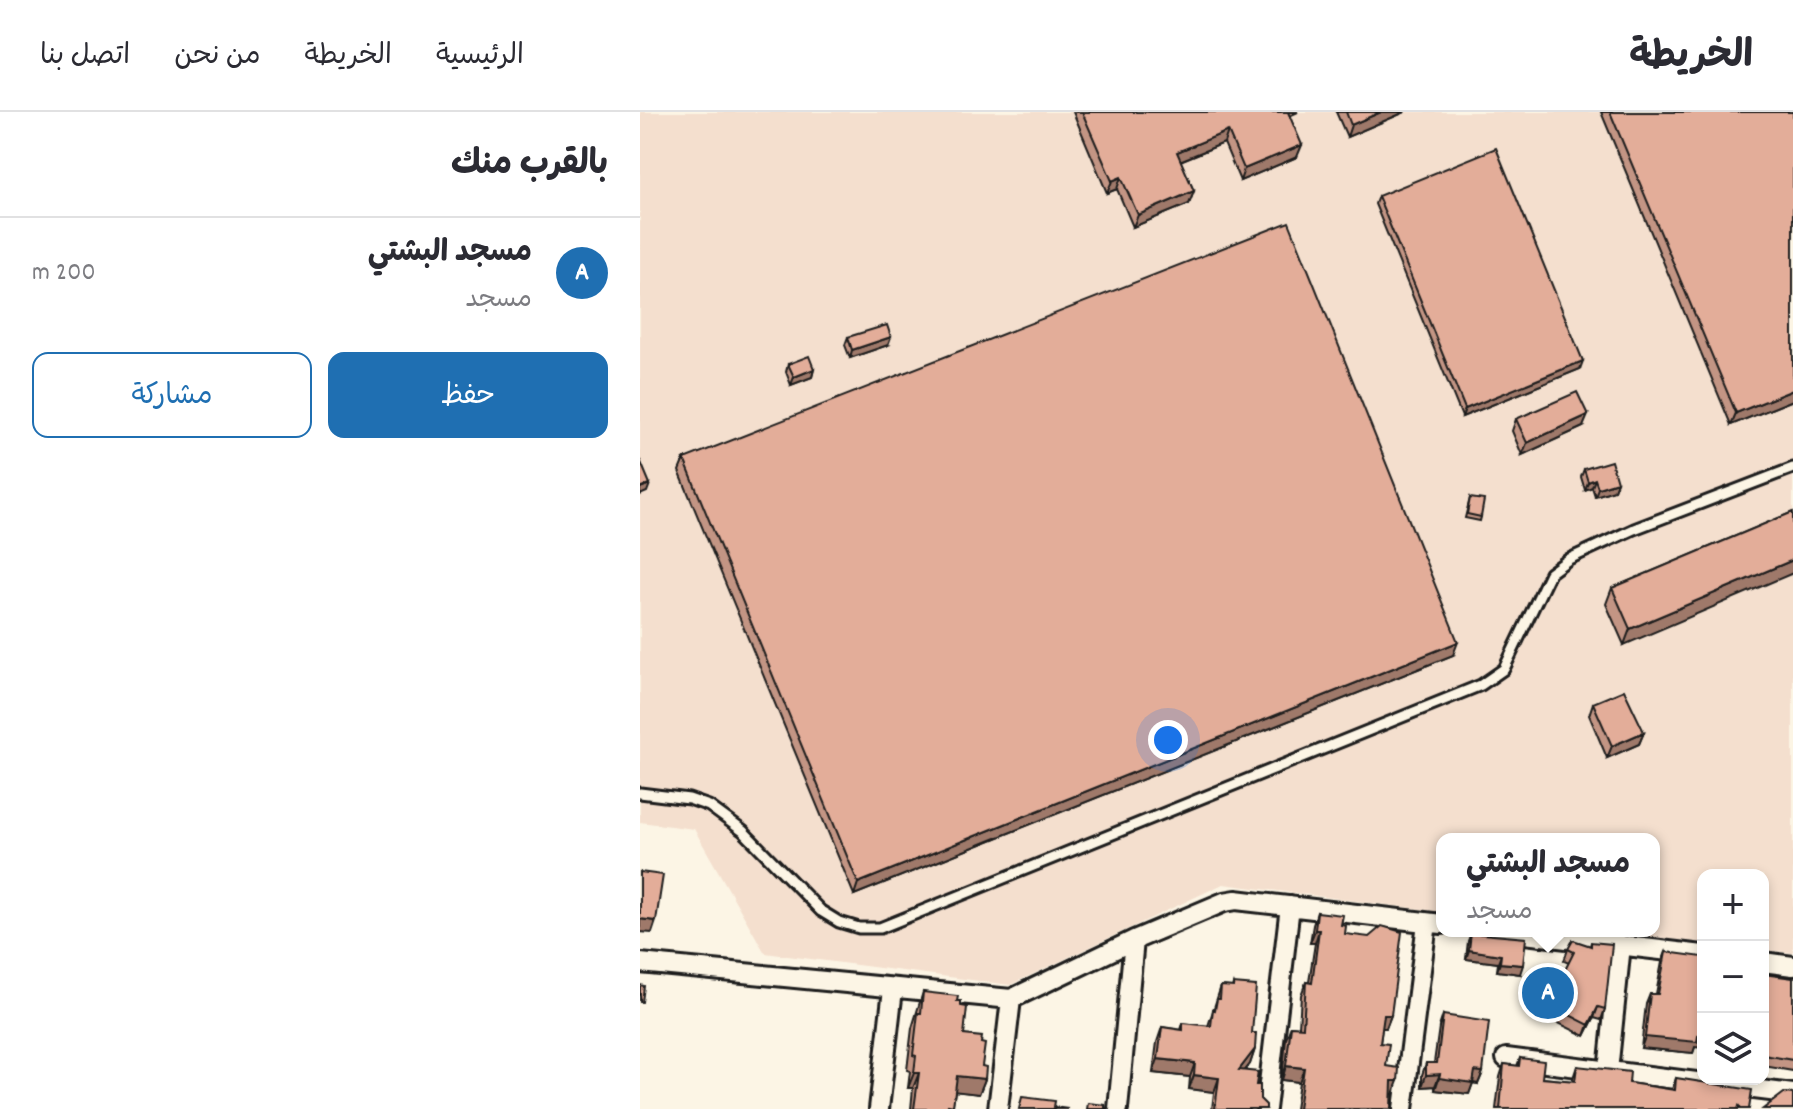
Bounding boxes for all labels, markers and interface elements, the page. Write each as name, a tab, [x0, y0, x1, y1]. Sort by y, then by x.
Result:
text: الخريطة	[1629, 31, 1753, 86]
text: اتصل بنا	[40, 38, 130, 78]
text: من نحن	[174, 38, 261, 78]
text: الخريطة	[305, 38, 392, 78]
text: الرئيسية	[436, 38, 524, 78]
text: بالقرب منك	[451, 142, 608, 191]
text: مسجد البشتي	[368, 233, 532, 276]
text: 200 m	[32, 255, 96, 292]
text: A	[575, 255, 589, 292]
text: مسجد	[465, 282, 532, 319]
button: مشاركة	[32, 352, 312, 438]
button: حفظ	[328, 352, 608, 438]
your location	[1148, 720, 1188, 760]
popup	[1436, 833, 1660, 937]
text: مسجد البشتي	[1466, 845, 1630, 888]
map controls	[1697, 869, 1769, 1085]
button: +	[1697, 869, 1769, 941]
text: مسجد	[1466, 894, 1533, 931]
button: −	[1697, 941, 1769, 1013]
pin: A	[1522, 963, 1574, 1023]
button: layers	[1697, 1013, 1769, 1085]

